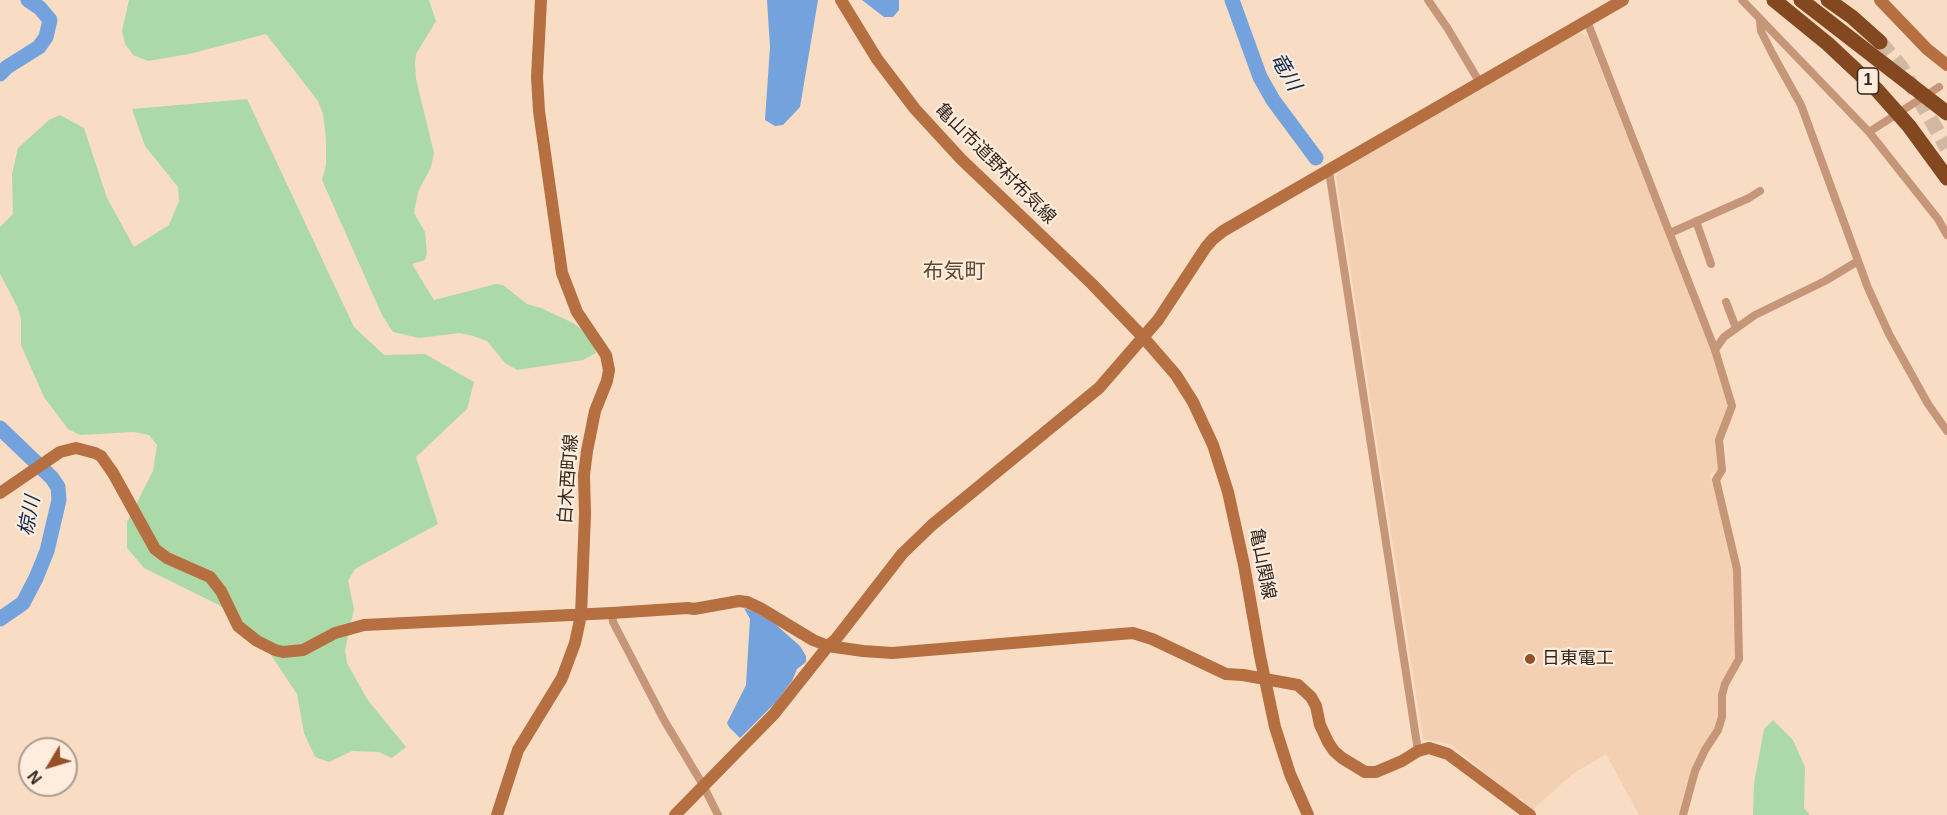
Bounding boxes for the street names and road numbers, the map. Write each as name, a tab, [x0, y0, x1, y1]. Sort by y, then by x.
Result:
road number: 1	[1858, 68, 1878, 94]
street label: 亀山市道野村布気線	[930, 99, 1060, 229]
street label: 白木西町線	[555, 433, 583, 525]
street label: 亀山関線	[1245, 527, 1279, 601]

